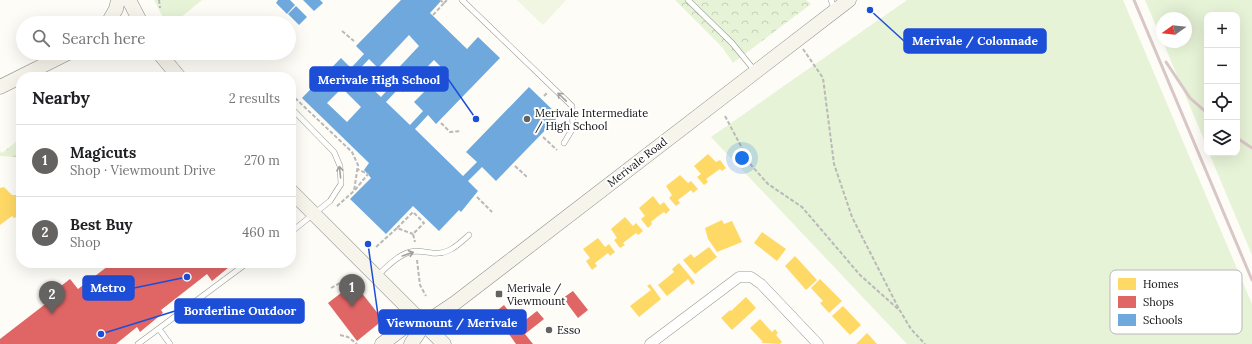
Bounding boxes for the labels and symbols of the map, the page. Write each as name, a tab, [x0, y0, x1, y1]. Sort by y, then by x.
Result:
north arrow	[1156, 12, 1192, 48]
callout: Merivale / Colonnade	[904, 29, 1046, 53]
text: Merivale / Colonnade	[912, 33, 1038, 49]
callout: Merivale High School	[310, 67, 448, 91]
text: Merivale High School	[318, 72, 440, 87]
one-way arrow	[557, 92, 567, 102]
place label: Merivale Intermediate / High School	[535, 106, 648, 134]
marker: Merivale Intermediate / High School	[522, 114, 532, 124]
street label: Merivale Road	[604, 134, 670, 190]
your location	[732, 148, 752, 168]
one-way arrow	[336, 165, 344, 178]
one-way arrow	[402, 249, 414, 257]
legend	[1110, 270, 1242, 334]
pin: 1	[339, 274, 365, 307]
callout: Metro	[83, 276, 134, 300]
text: Homes	[1143, 277, 1179, 291]
text: Metro	[90, 280, 126, 295]
pin: 2	[39, 281, 65, 314]
place label: Merivale / Viewmount	[506, 281, 566, 308]
marker: Merivale / Viewmount	[494, 289, 504, 299]
text: Shops	[1143, 295, 1174, 309]
callout: Borderline Outdoor	[175, 299, 304, 323]
text: Borderline Outdoor	[184, 303, 297, 318]
callout: Viewmount / Merivale	[379, 310, 526, 334]
text: Schools	[1143, 313, 1183, 327]
text: Viewmount / Merivale	[386, 315, 518, 331]
place label: Esso	[557, 323, 580, 337]
marker: Esso	[544, 325, 554, 335]

